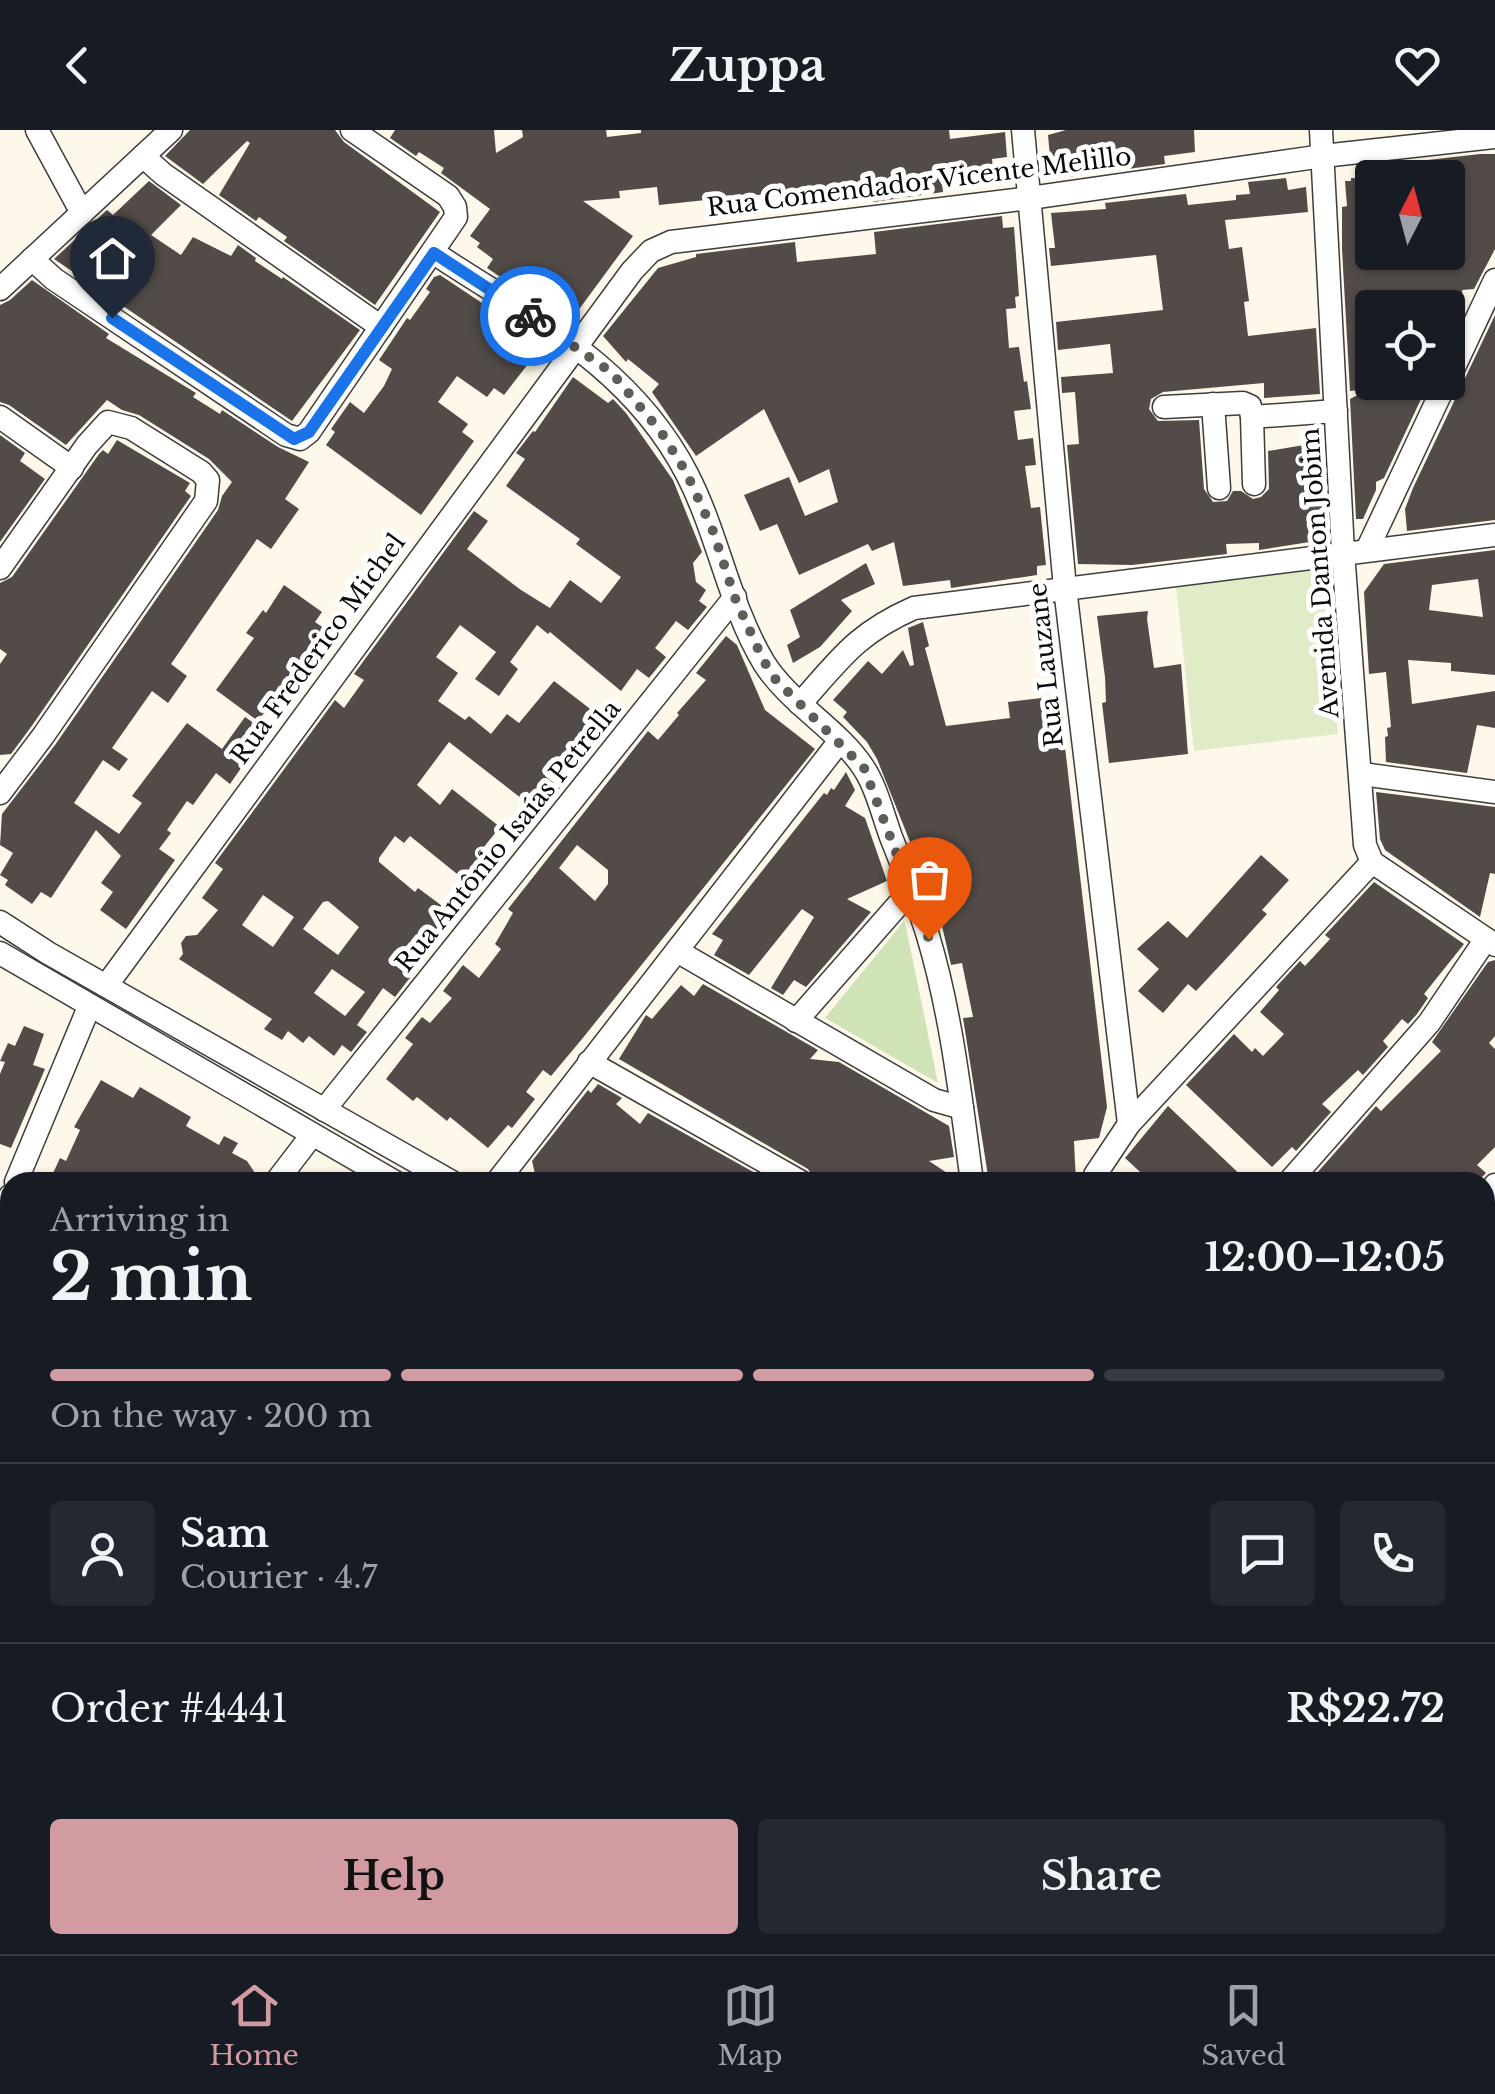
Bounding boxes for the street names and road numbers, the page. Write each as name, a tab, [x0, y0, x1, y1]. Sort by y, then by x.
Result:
street label: Rua Comendador Vicente Melillo	[705, 141, 1133, 223]
street label: Avenida Danton Jobim	[1294, 427, 1346, 720]
street label: Rua Frederico Michel	[224, 528, 412, 770]
street label: Rua Lauzane	[1022, 581, 1070, 749]
street label: Rua Antônio Isaías Petrella	[389, 694, 627, 978]

